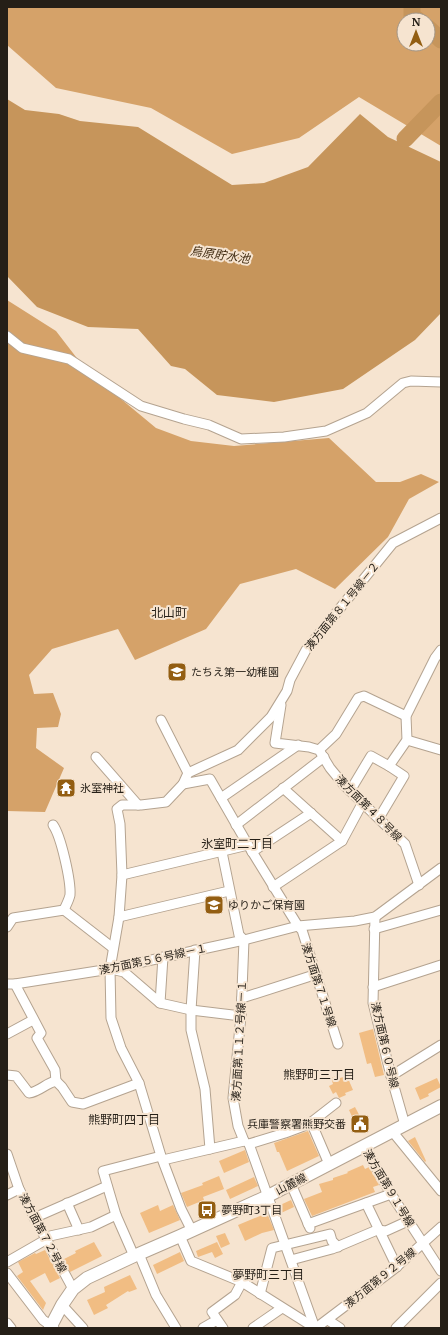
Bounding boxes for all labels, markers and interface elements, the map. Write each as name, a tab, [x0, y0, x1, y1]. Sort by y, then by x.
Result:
north arrow	[396, 12, 436, 52]
text: N	[412, 15, 421, 29]
water label: 烏原貯水池	[189, 243, 252, 266]
street label: 湊方面第８１号線－２	[302, 559, 382, 653]
district label: 北山町	[151, 605, 187, 620]
school or university icon: たちえ第一幼稚園	[166, 661, 188, 683]
place label: たちえ第一幼稚園	[191, 665, 279, 679]
street label: 湊方面第４８号線	[333, 772, 405, 844]
temple icon: 氷室神社	[55, 777, 77, 799]
place label: 氷室神社	[80, 781, 124, 795]
district label: 氷室町二丁目	[201, 836, 273, 851]
school or university icon: ゆりかご保育園	[203, 894, 225, 916]
place label: ゆりかご保育園	[228, 898, 305, 912]
street label: 湊方面第５６号線－１	[98, 941, 208, 977]
street label: 湊方面第７１号線	[299, 941, 339, 1029]
street label: 湊方面第１１２号線－１	[229, 980, 249, 1102]
street label: 湊方面第６０号線	[368, 1001, 402, 1089]
district label: 熊野町三丁目	[283, 1067, 355, 1082]
district label: 熊野町四丁目	[88, 1112, 160, 1127]
public building icon: 兵庫警察署熊野交番	[349, 1113, 371, 1135]
place label: 兵庫警察署熊野交番	[247, 1117, 346, 1131]
street label: 湊方面第９１号線	[360, 1147, 418, 1229]
street label: 山麓線	[273, 1170, 309, 1198]
street label: 湊方面第７２号線	[16, 1191, 70, 1275]
bus stop icon: 夢野町3丁目	[196, 1199, 218, 1221]
place label: 夢野町3丁目	[221, 1203, 282, 1217]
street label: 湊方面第９２号線	[341, 1245, 419, 1311]
district label: 夢野町三丁目	[232, 1267, 304, 1282]

